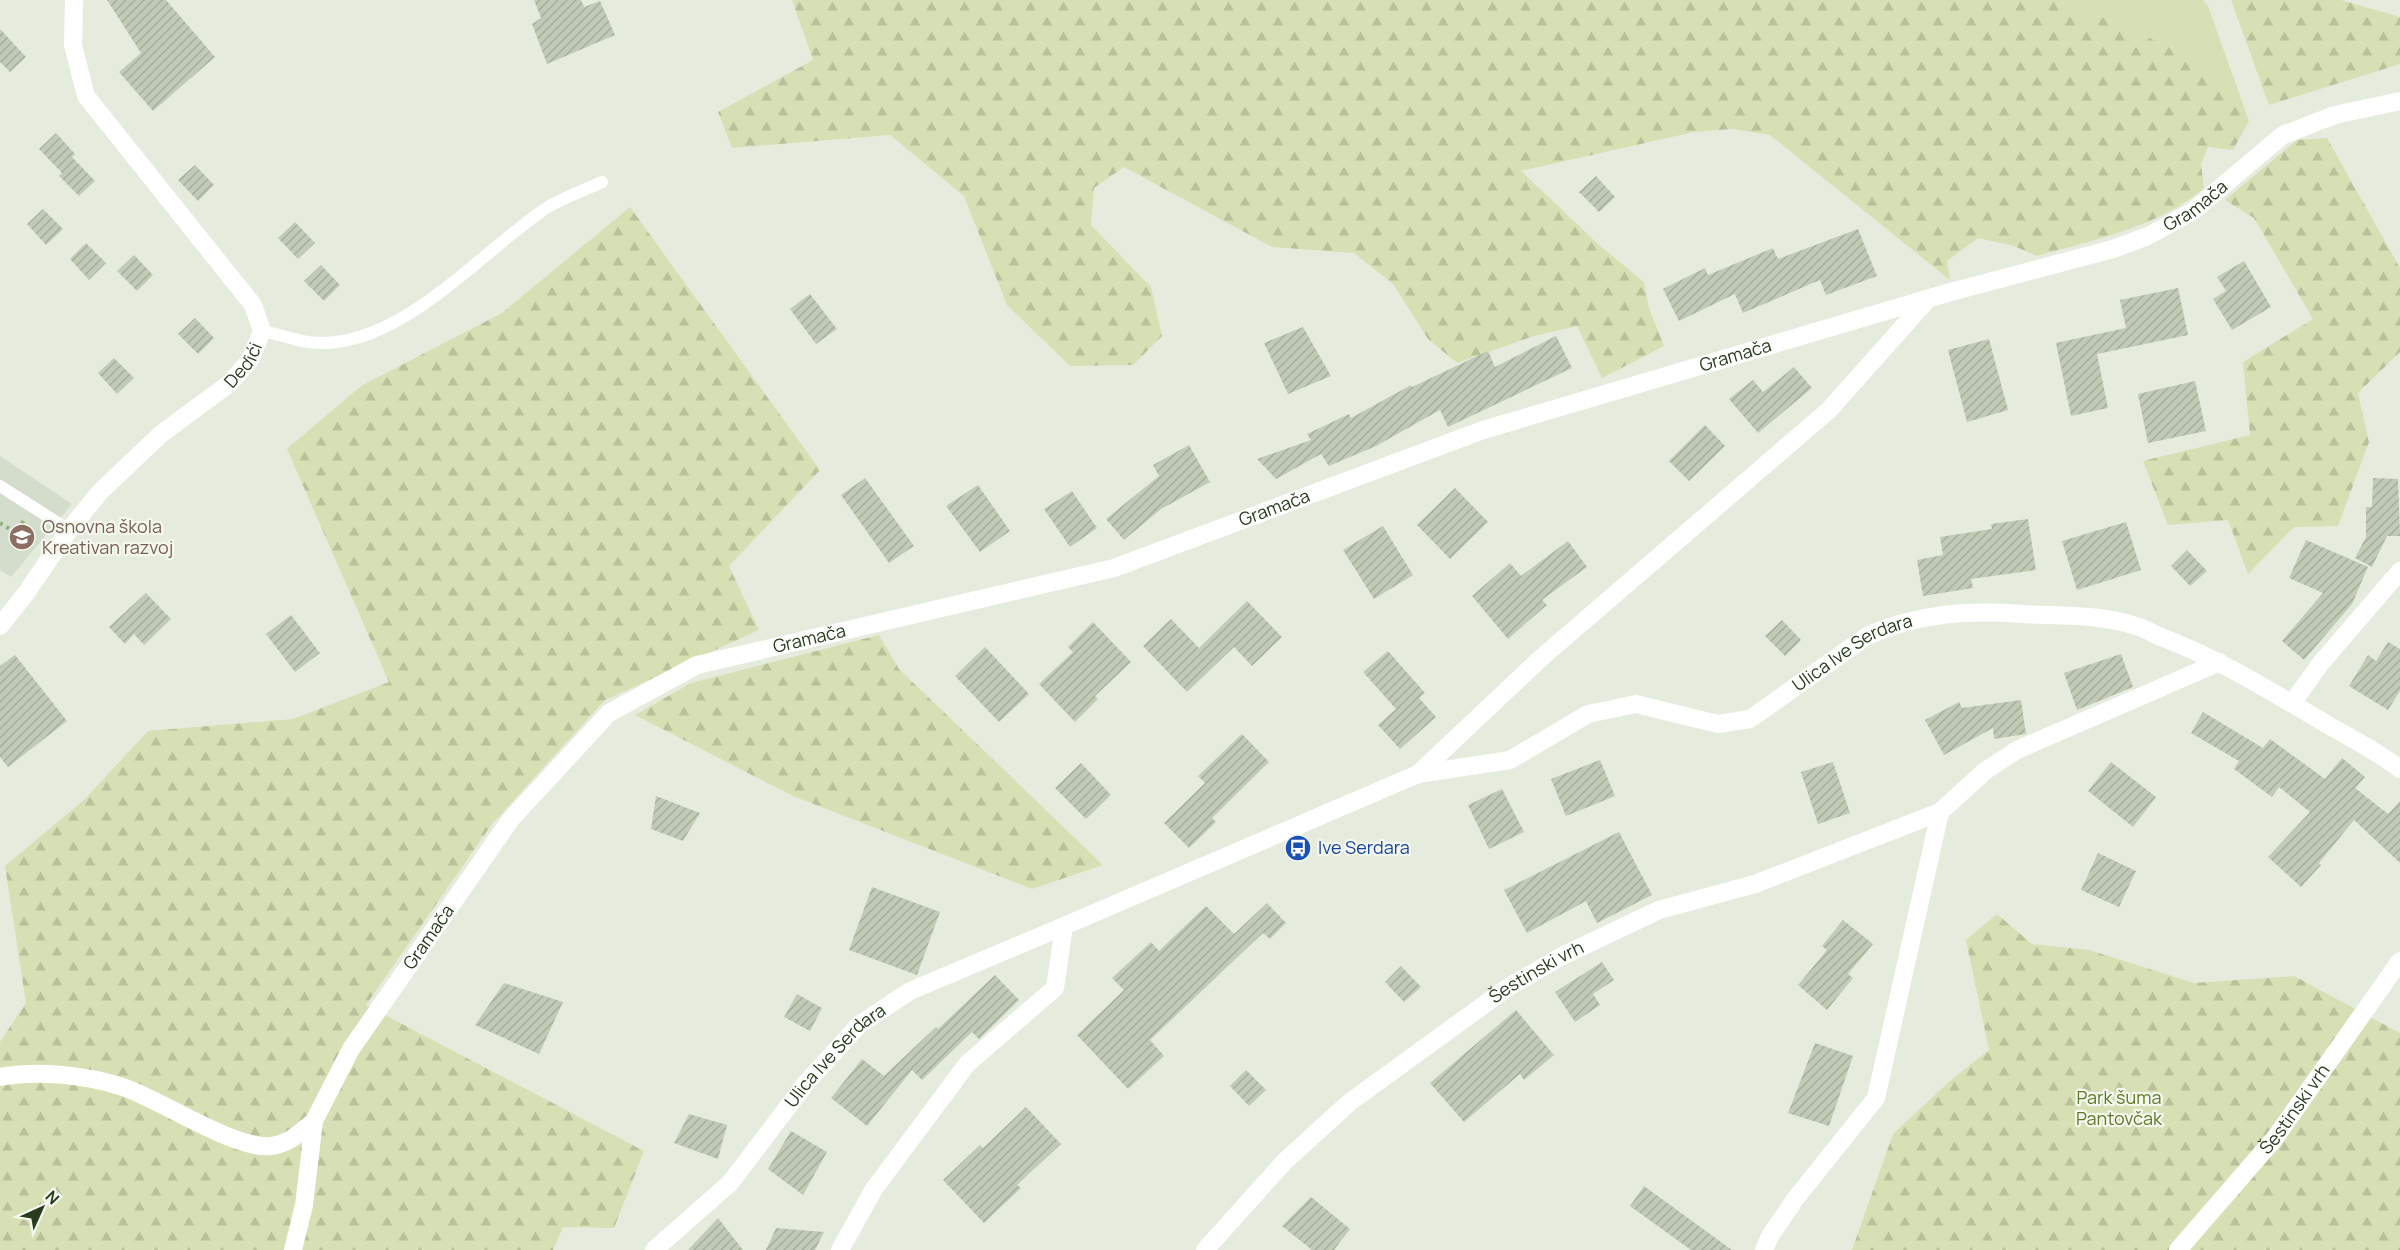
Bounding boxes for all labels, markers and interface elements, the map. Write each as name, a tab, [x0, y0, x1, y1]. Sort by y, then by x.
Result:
street label: Gramača	[2159, 174, 2232, 236]
street label: Gramača	[1696, 333, 1774, 376]
street label: Dedići	[218, 338, 267, 392]
street label: Gramača	[1235, 483, 1313, 531]
place label: Osnovna škola Kreativan razvoj	[42, 514, 173, 559]
school or university icon: Osnovna škola Kreativan razvoj	[7, 522, 37, 552]
street label: Ulica Ive Serdara	[1787, 608, 1915, 696]
street label: Gramača	[770, 618, 848, 658]
bus stop icon: Ive Serdara	[1283, 833, 1313, 863]
place label: Ive Serdara	[1318, 835, 1410, 859]
street label: Gramača	[397, 899, 459, 974]
street label: Šestinski vrh	[1484, 935, 1587, 1008]
street label: Ulica Ive Serdara	[779, 998, 890, 1112]
street label: Šestinski vrh	[2253, 1059, 2335, 1159]
park label: Park šuma Pantovčak	[2076, 1085, 2163, 1130]
north arrow	[12, 1178, 72, 1238]
text: N	[41, 1186, 64, 1209]

